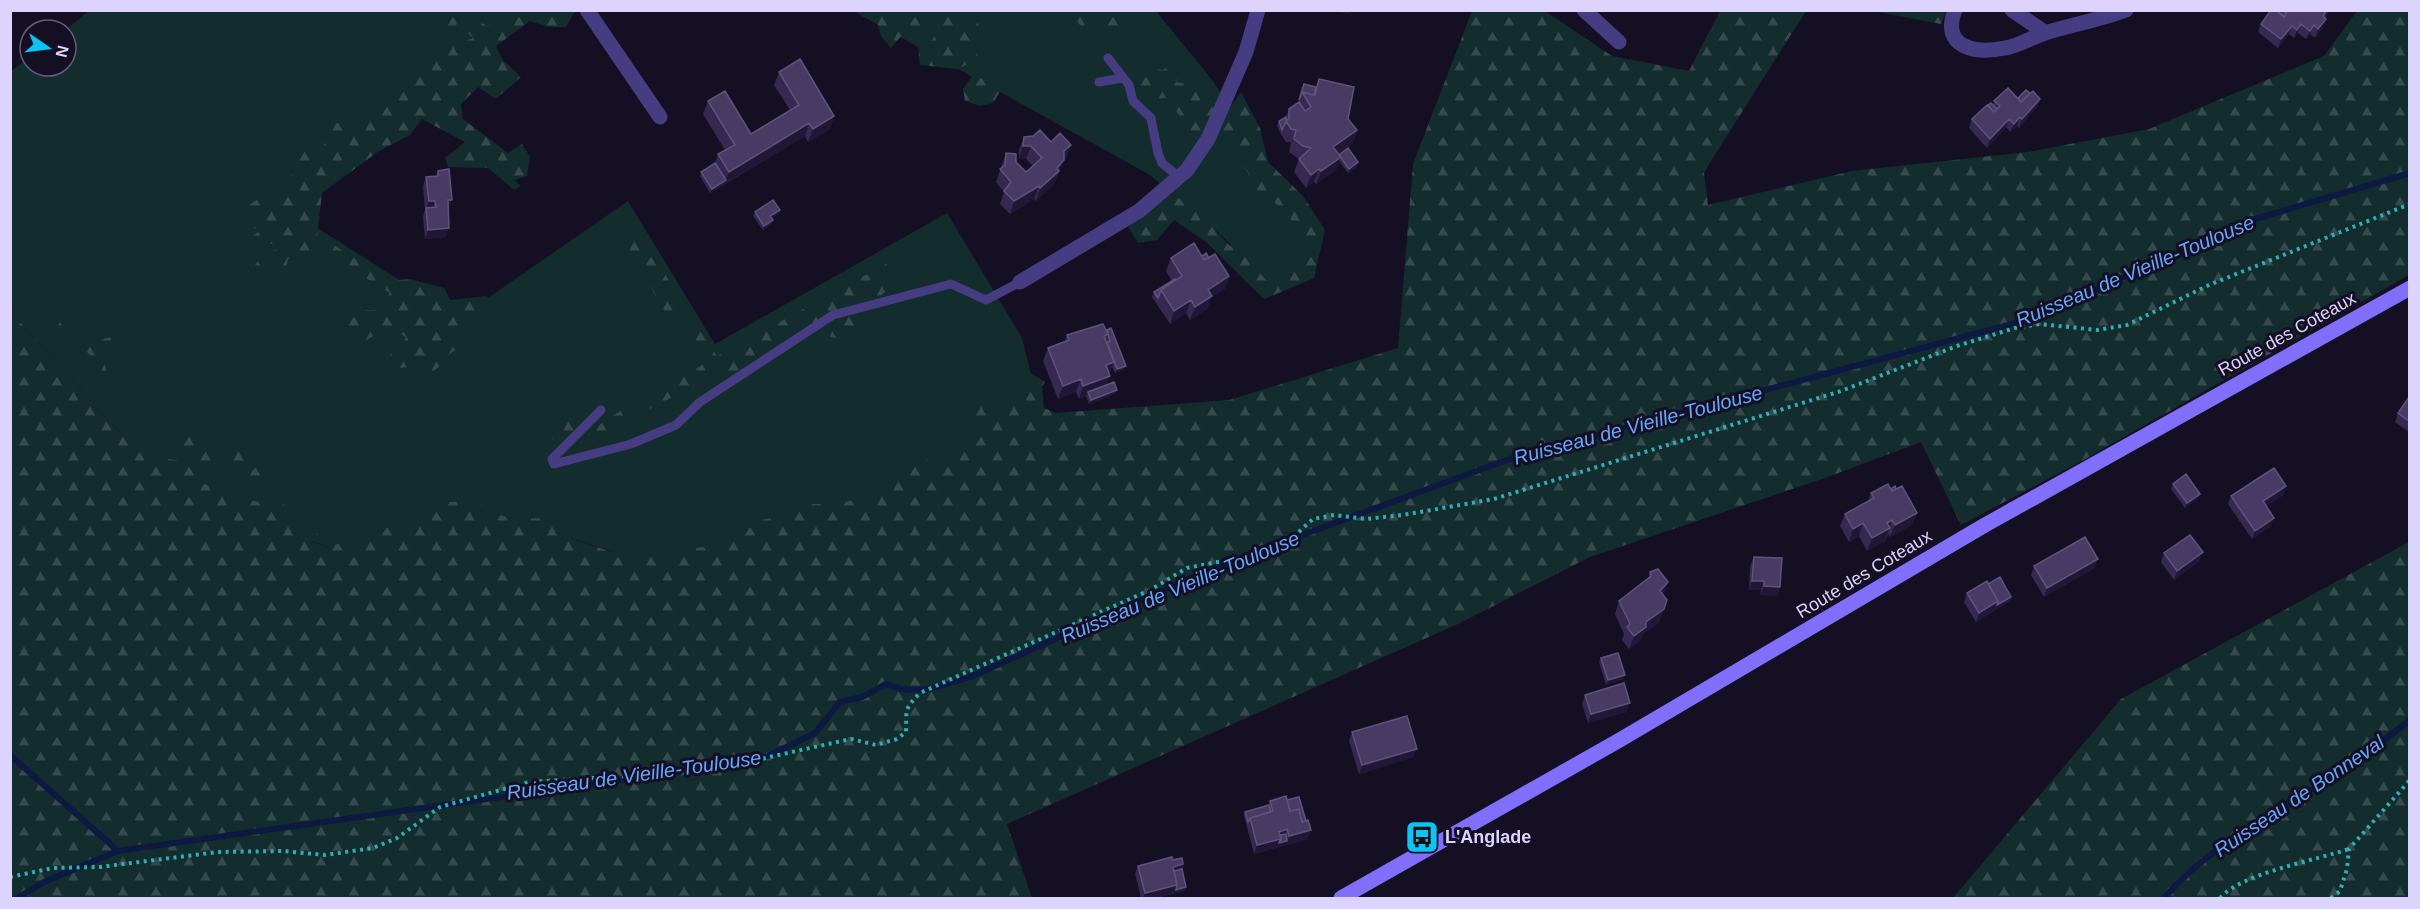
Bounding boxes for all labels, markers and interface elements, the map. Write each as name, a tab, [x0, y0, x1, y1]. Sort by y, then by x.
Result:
north arrow	[18, 18, 78, 78]
text: N	[52, 44, 72, 59]
water label: Ruisseau de Vieille-Toulouse	[2012, 211, 2258, 331]
street label: Route des Coteaux	[2215, 288, 2359, 380]
water label: Ruisseau de Vieille-Toulouse	[1511, 381, 1765, 469]
street label: Route des Coteaux	[1793, 526, 1935, 622]
water label: Ruisseau de Vieille-Toulouse	[1057, 527, 1303, 647]
water label: Ruisseau de Bonneval	[2210, 731, 2389, 861]
water label: Ruisseau de Vieille-Toulouse	[505, 746, 763, 804]
bus stop icon: L'Anglade	[1404, 819, 1440, 855]
place label: L'Anglade	[1445, 827, 1531, 847]

